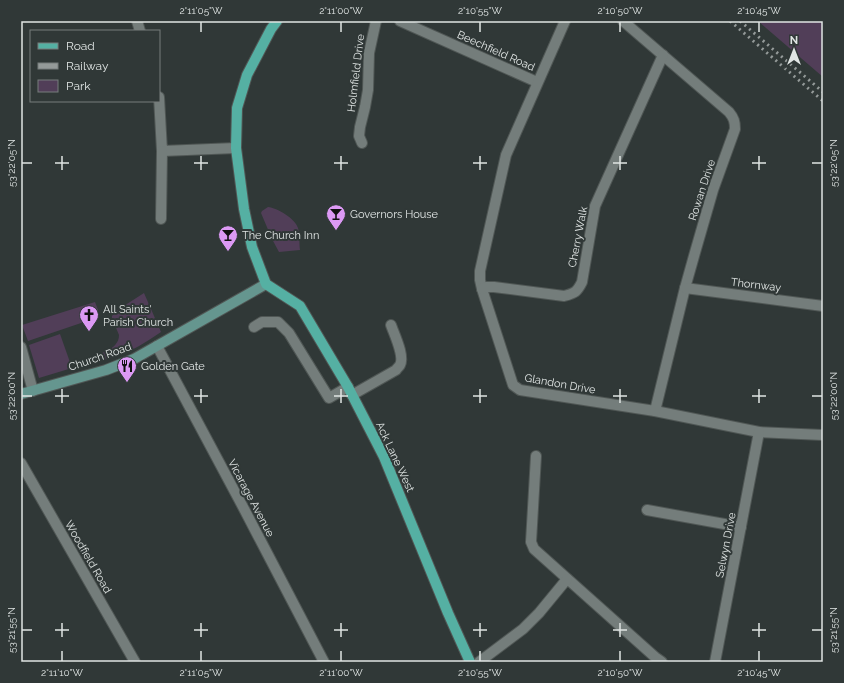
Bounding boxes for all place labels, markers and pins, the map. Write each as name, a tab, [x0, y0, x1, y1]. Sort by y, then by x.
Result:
bar icon: Governors House	[325, 203, 347, 231]
place label: Governors House	[350, 208, 439, 221]
bar icon: The Church Inn	[217, 224, 239, 252]
place label: The Church Inn	[242, 229, 319, 242]
place label: All Saints' Parish Church	[103, 303, 173, 329]
church icon: All Saints' Parish Church	[78, 304, 100, 332]
restaurant icon: Golden Gate	[116, 355, 138, 383]
place label: Golden Gate	[141, 360, 205, 373]

